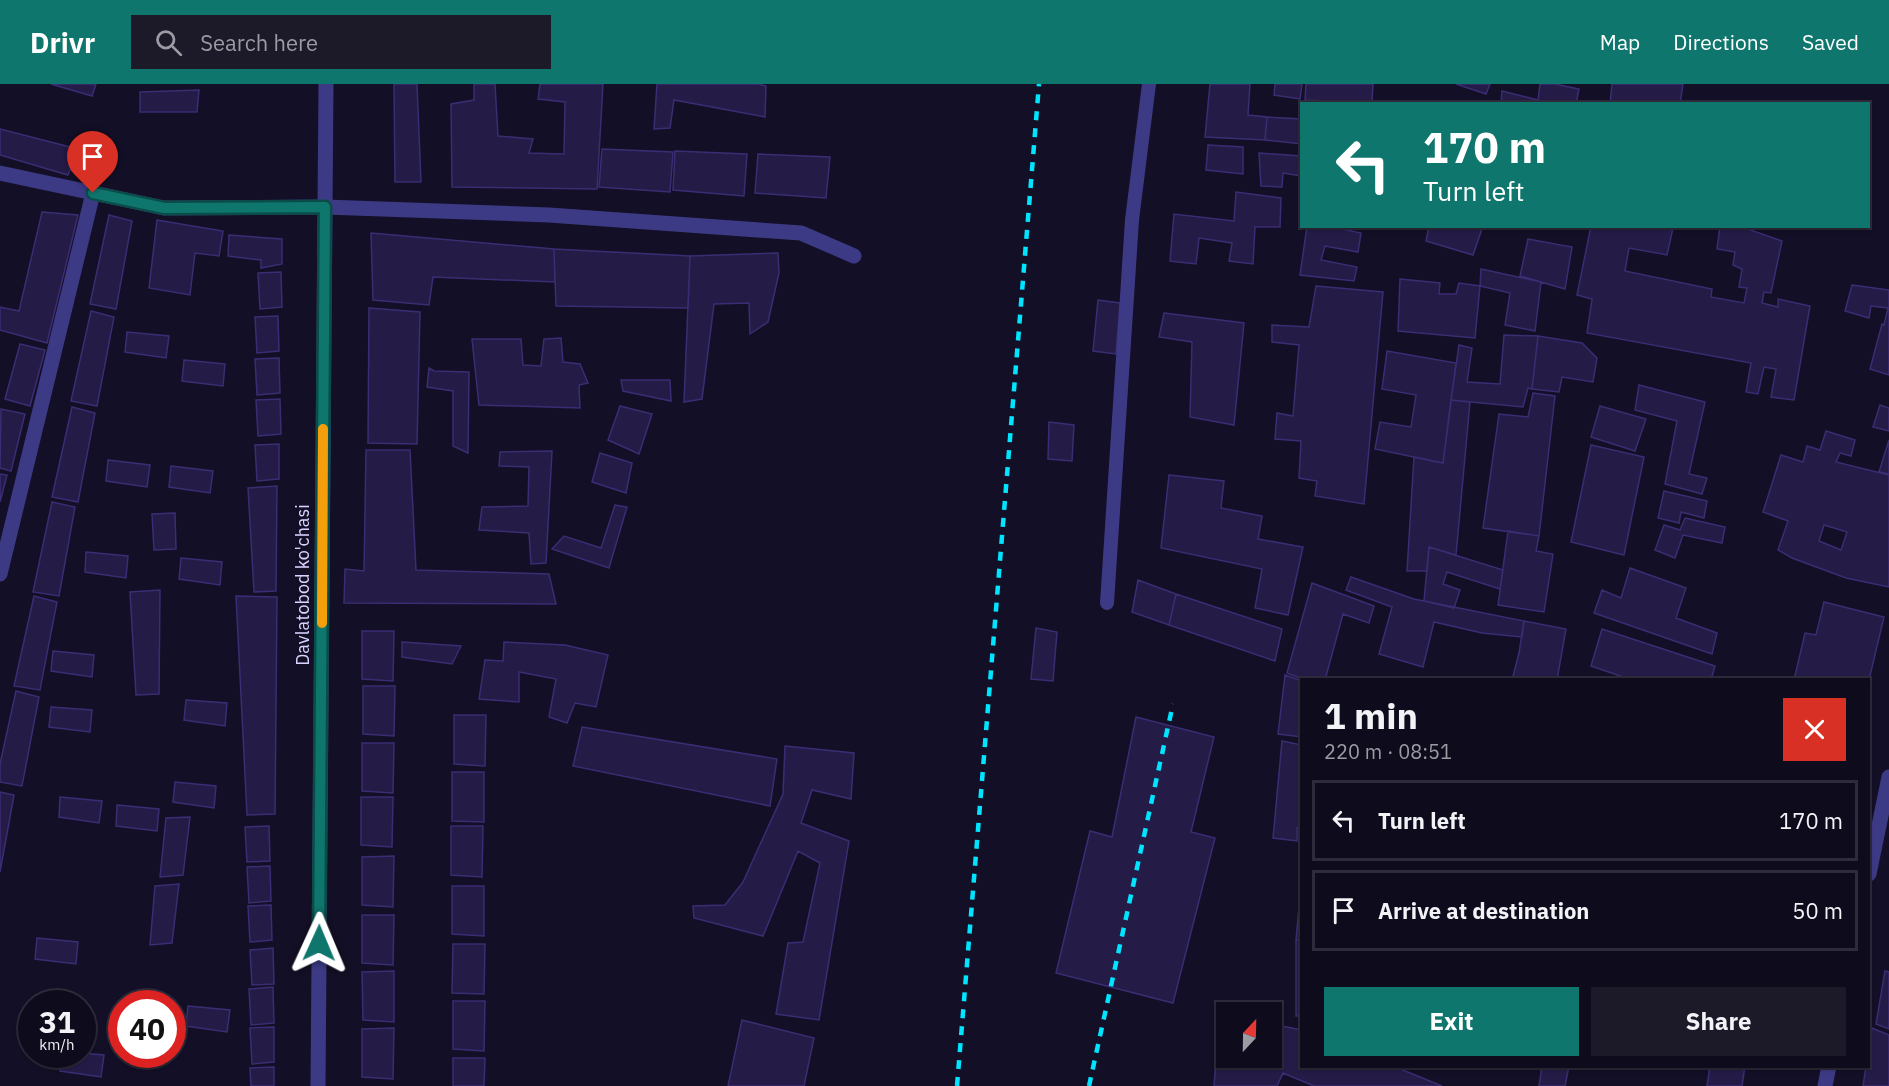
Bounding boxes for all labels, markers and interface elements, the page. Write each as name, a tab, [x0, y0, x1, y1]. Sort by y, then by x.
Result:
search box	[131, 15, 551, 69]
text: Drivr	[30, 24, 95, 61]
icon: search	[152, 26, 185, 59]
text: Search here	[200, 28, 318, 57]
text: Map	[1600, 28, 1640, 56]
text: Directions	[1673, 28, 1769, 56]
text: Saved	[1802, 28, 1859, 56]
text: 170 m	[1423, 120, 1546, 175]
icon: left	[1324, 126, 1402, 204]
pin	[67, 131, 118, 193]
icon: arrive	[76, 140, 109, 173]
text: Turn left	[1423, 173, 1524, 208]
street label: Davlatobod ko'chasi	[291, 504, 314, 666]
text: 1 min	[1324, 692, 1418, 739]
button: close	[1783, 698, 1846, 761]
text: 220 m · 08:51	[1324, 738, 1452, 765]
icon: left	[1327, 804, 1360, 837]
text: Turn left	[1378, 806, 1466, 835]
text: 170 m	[1779, 806, 1843, 835]
icon: arrive	[1327, 894, 1360, 927]
text: Arrive at destination	[1378, 896, 1589, 925]
text: 50 m	[1792, 896, 1843, 925]
position arrow	[287, 911, 351, 975]
button: Exit	[1324, 987, 1579, 1056]
button: Share	[1591, 987, 1846, 1056]
speed limit sign: 40	[108, 990, 186, 1068]
text: 31	[39, 1002, 75, 1041]
north arrow	[1216, 1002, 1282, 1068]
map controls	[1216, 1002, 1282, 1068]
text: km/h	[39, 1035, 75, 1054]

